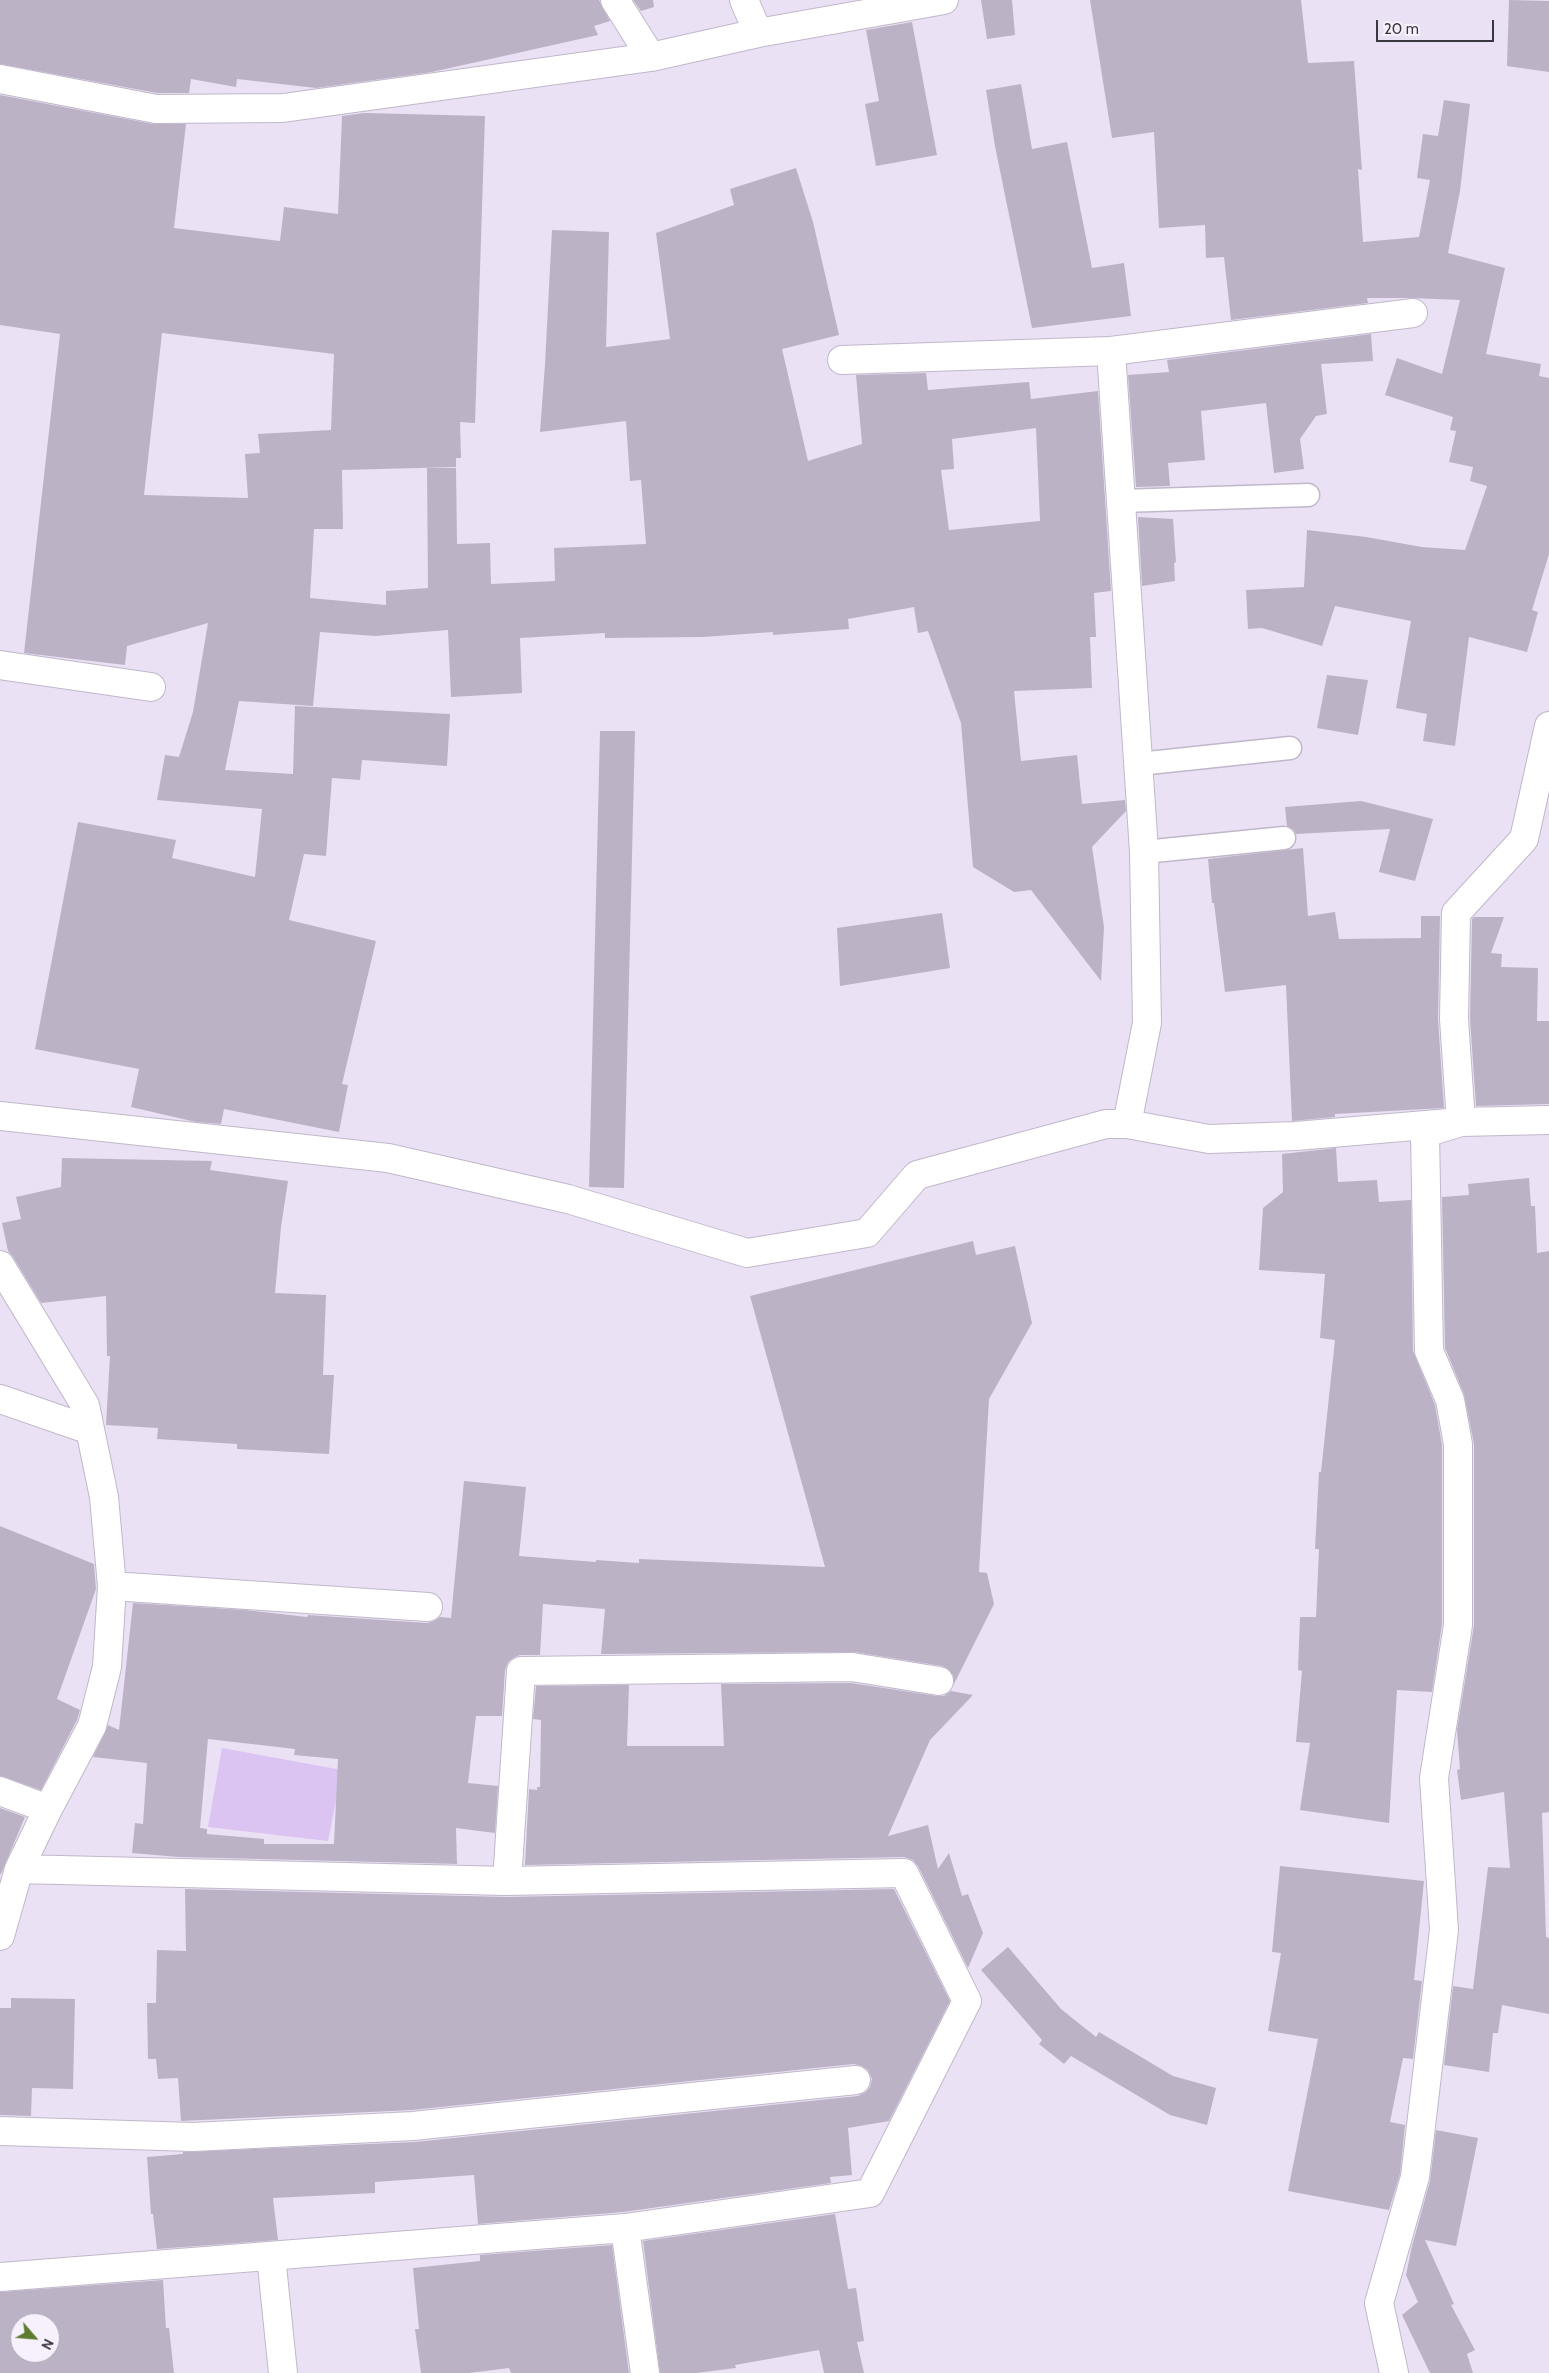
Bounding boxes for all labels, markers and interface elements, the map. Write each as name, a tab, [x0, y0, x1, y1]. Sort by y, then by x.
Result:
scale bar	[1379, 10, 1496, 42]
text: 20 m	[1384, 20, 1419, 38]
north arrow	[10, 2313, 60, 2363]
text: N	[37, 2336, 58, 2353]

